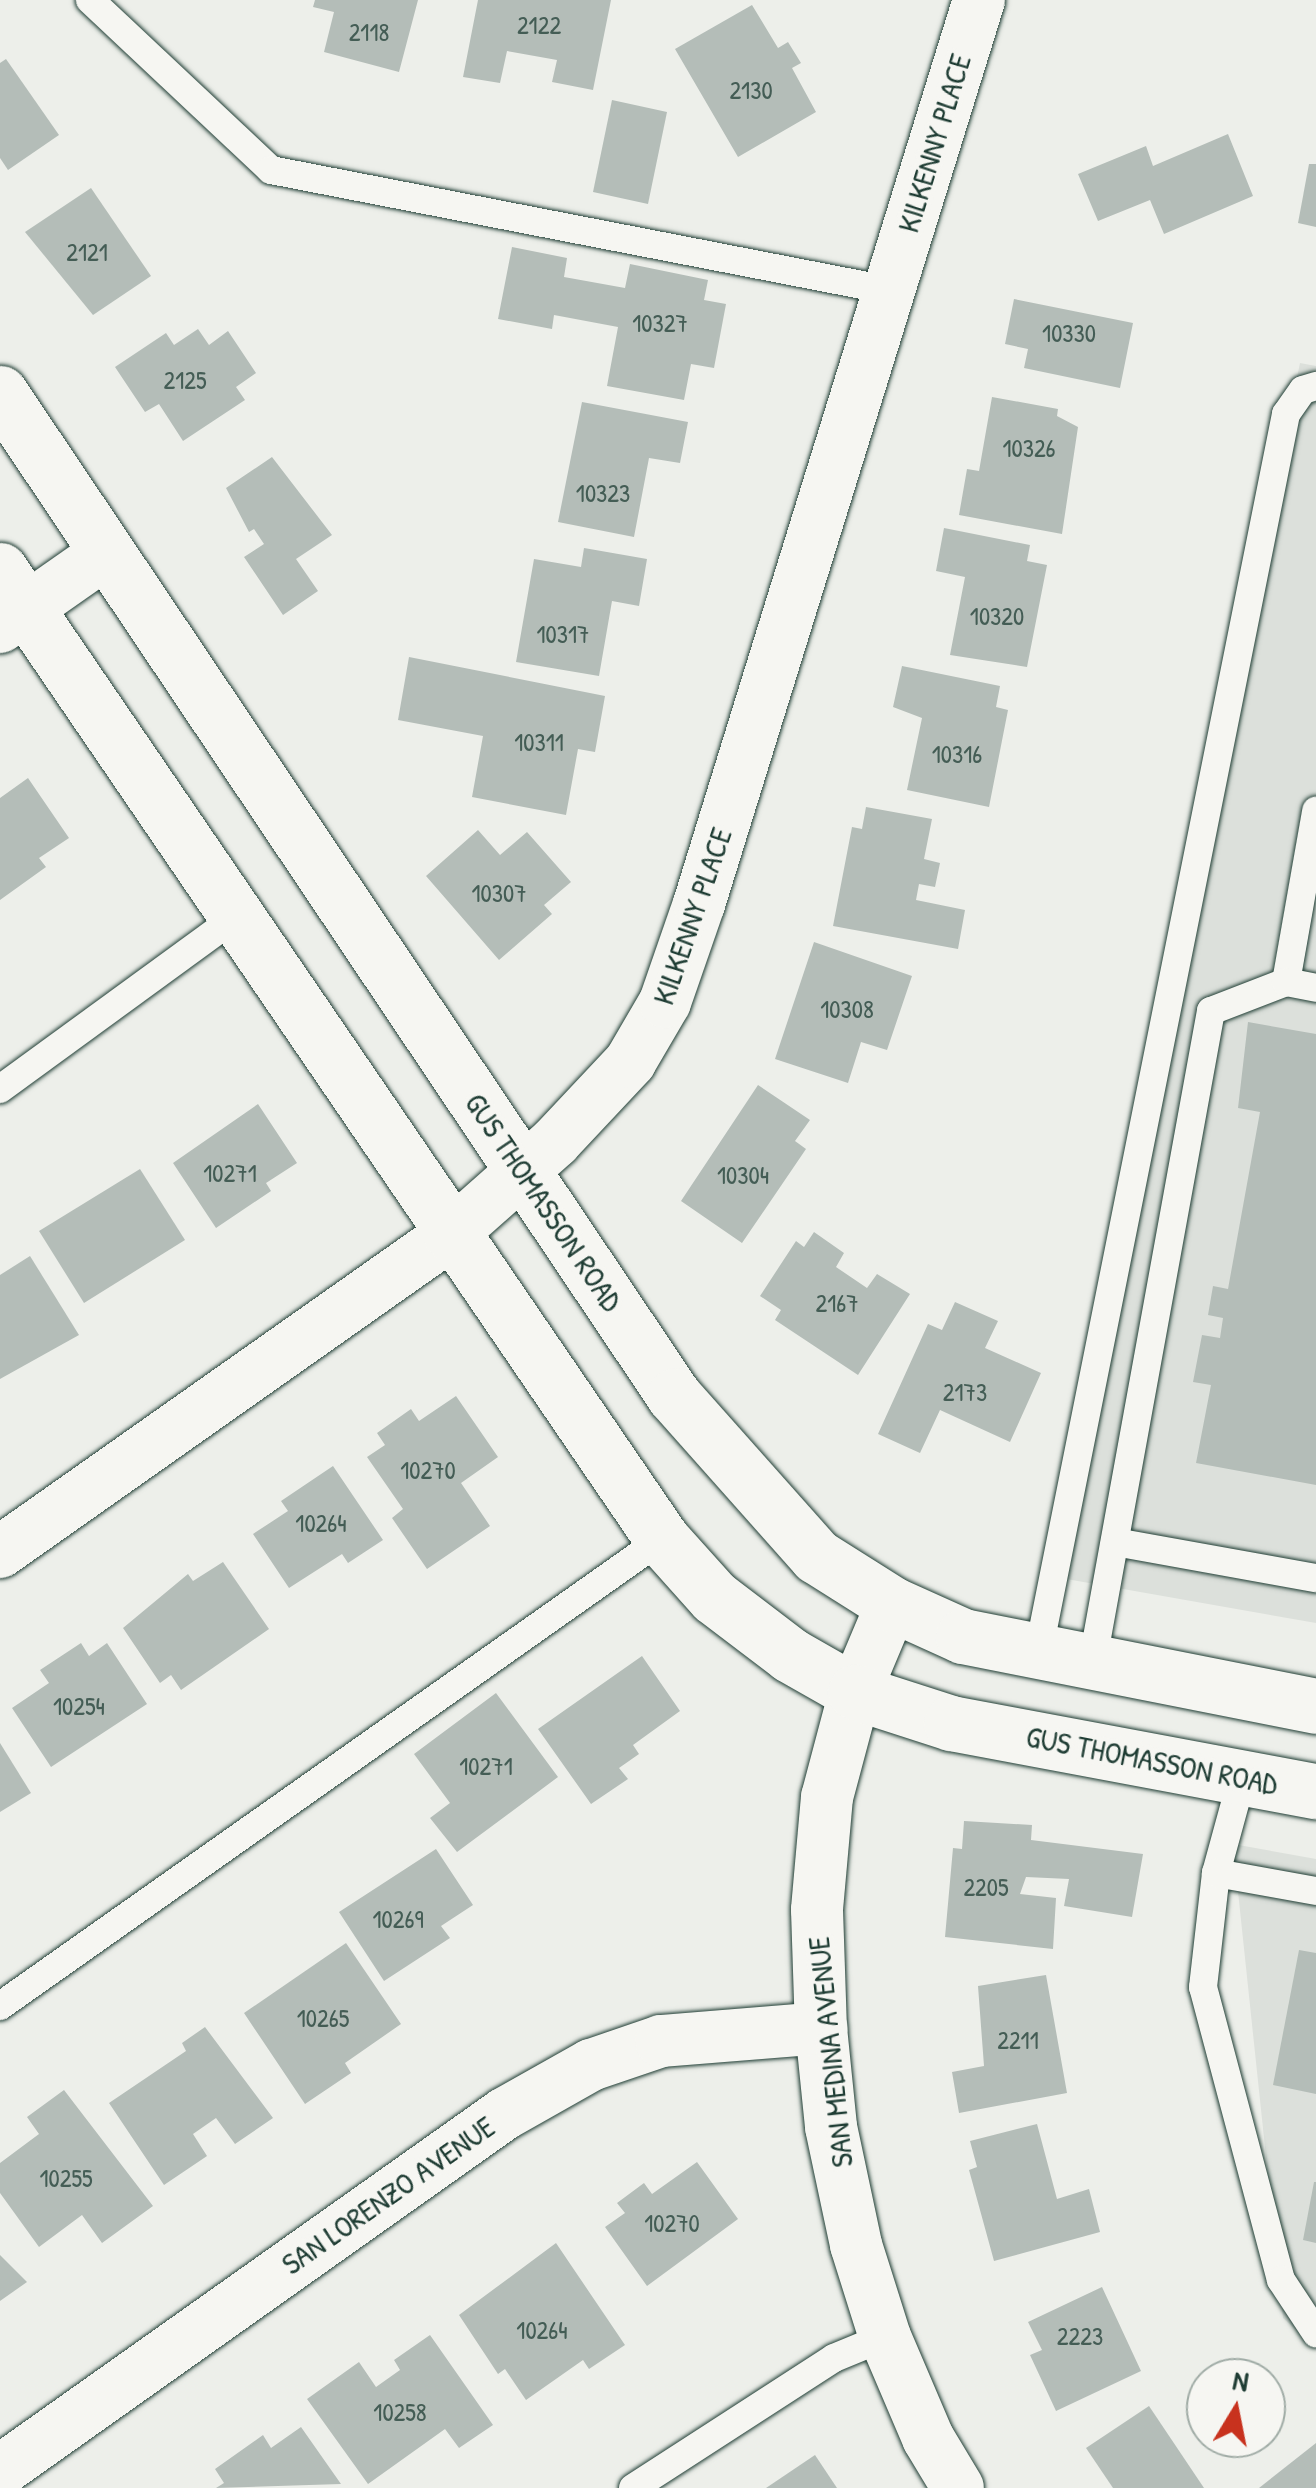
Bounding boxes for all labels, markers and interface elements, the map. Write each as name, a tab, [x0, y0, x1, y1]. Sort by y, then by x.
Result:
house number: 2122	[517, 10, 561, 40]
house number: 2118	[349, 17, 389, 47]
street label: KILKENNY PLACE	[890, 49, 978, 237]
house number: 2130	[729, 75, 773, 105]
house number: 2121	[66, 237, 108, 267]
house number: 10327	[632, 308, 688, 338]
house number: 10330	[1042, 318, 1096, 348]
house number: 2125	[163, 365, 207, 395]
house number: 10326	[1002, 433, 1056, 463]
house number: 10323	[576, 478, 630, 508]
house number: 10320	[970, 601, 1024, 631]
house number: 10317	[537, 619, 589, 649]
house number: 10311	[514, 727, 564, 757]
house number: 10316	[932, 739, 982, 769]
street label: KILKENNY PLACE	[645, 823, 739, 1009]
house number: 10307	[471, 878, 527, 908]
house number: 10308	[820, 994, 874, 1024]
street label: GUS THOMASSON ROAD	[458, 1086, 630, 1318]
house number: 10271	[203, 1158, 257, 1188]
house number: 10304	[717, 1160, 769, 1190]
house number: 2167	[815, 1288, 859, 1318]
house number: 2173	[943, 1377, 987, 1407]
house number: 10270	[400, 1455, 456, 1485]
house number: 10264	[295, 1508, 347, 1538]
house number: 10254	[53, 1691, 105, 1721]
street label: GUS THOMASSON ROAD	[1023, 1718, 1281, 1802]
house number: 10271	[459, 1751, 513, 1781]
house number: 2205	[963, 1872, 1009, 1902]
house number: 10269	[372, 1904, 424, 1934]
street label: SAN MEDINA AVENUE	[800, 1935, 860, 2169]
house number: 10265	[297, 2003, 349, 2033]
house number: 2211	[997, 2025, 1039, 2055]
street label: SAN LORENZO AVENUE	[275, 2108, 501, 2282]
house number: 10255	[39, 2163, 93, 2193]
house number: 10270	[644, 2208, 700, 2238]
house number: 10264	[516, 2315, 568, 2345]
house number: 2223	[1057, 2321, 1103, 2351]
north arrow	[1186, 2358, 1286, 2458]
text: N	[1230, 2360, 1252, 2400]
house number: 10258	[373, 2397, 427, 2427]

